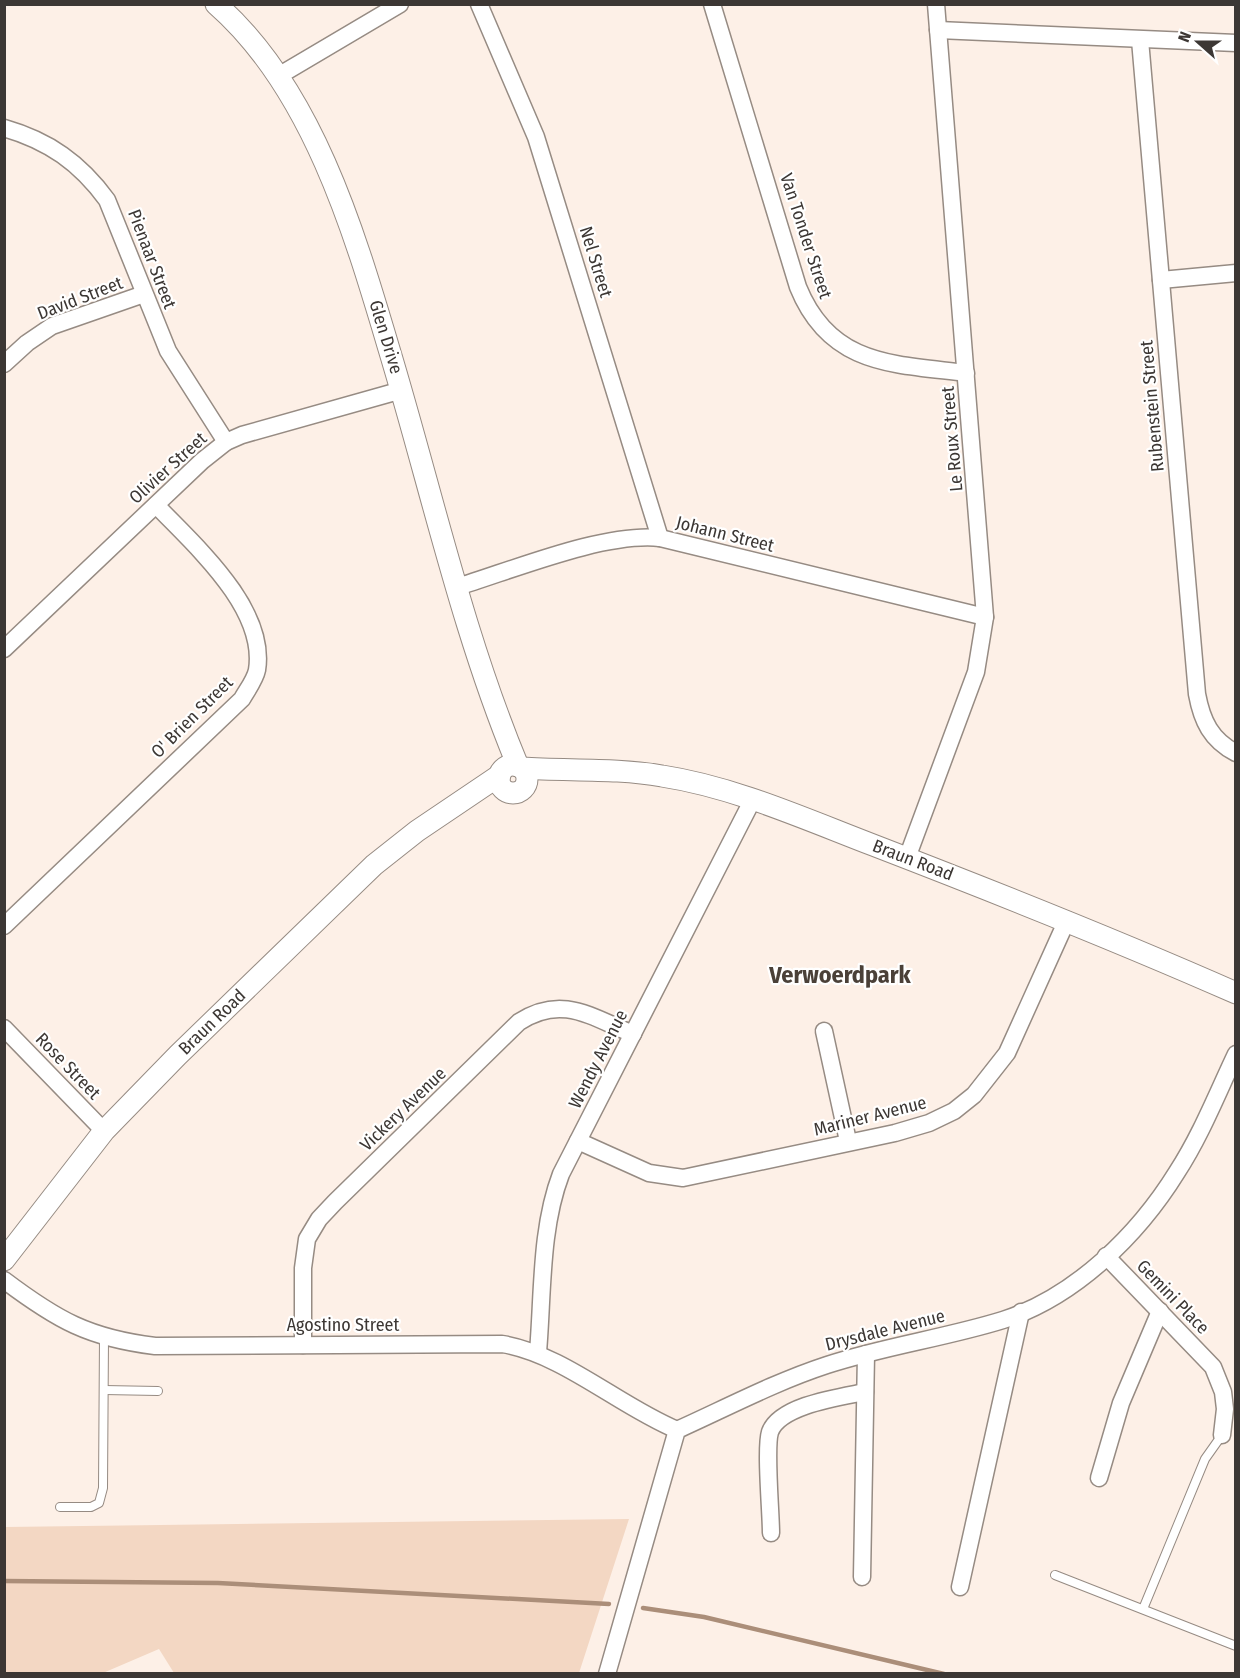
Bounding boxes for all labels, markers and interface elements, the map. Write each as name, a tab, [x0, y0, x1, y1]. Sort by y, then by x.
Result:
north arrow	[1168, 12, 1228, 72]
text: N	[1174, 29, 1195, 45]
street label: Van Tonder Street	[775, 170, 837, 302]
street label: Pienaar Street	[123, 206, 181, 312]
street label: Nel Street	[575, 224, 617, 300]
street label: David Street	[34, 272, 126, 324]
street label: Glen Drive	[364, 298, 408, 377]
street label: Rubenstein Street	[1135, 339, 1169, 473]
street label: Le Roux Street	[936, 385, 968, 493]
street label: Olivier Street	[125, 427, 211, 509]
street label: Johann Street	[674, 511, 776, 557]
street label: O' Brien Street	[146, 671, 238, 763]
street label: Braun Road	[869, 835, 957, 885]
district label: Verwoerdpark	[768, 961, 911, 989]
street label: Braun Road	[174, 985, 250, 1059]
street label: Wendy Avenue	[564, 1006, 632, 1112]
street label: Rose Street	[31, 1028, 105, 1104]
street label: Vickery Avenue	[355, 1062, 451, 1156]
street label: Mariner Avenue	[811, 1091, 929, 1141]
street label: Gemini Place	[1132, 1255, 1214, 1339]
street label: Drysdale Avenue	[823, 1304, 947, 1355]
street label: Agostino Street	[287, 1314, 399, 1336]

